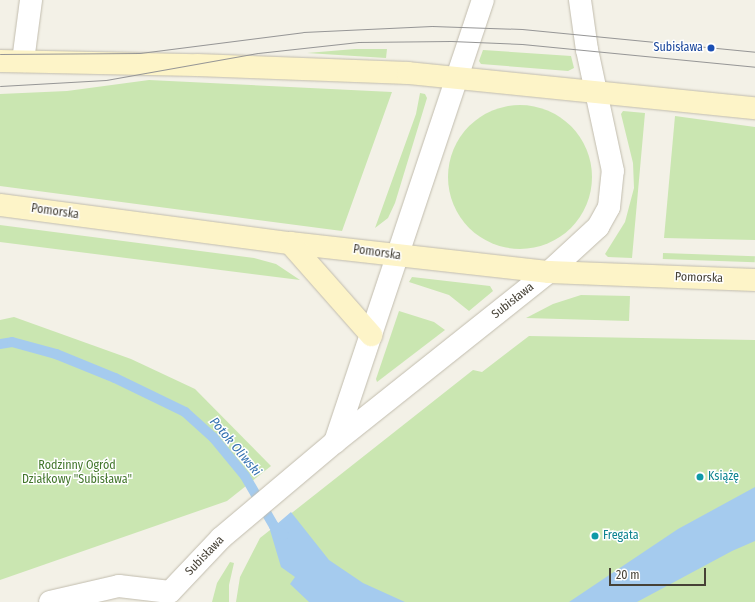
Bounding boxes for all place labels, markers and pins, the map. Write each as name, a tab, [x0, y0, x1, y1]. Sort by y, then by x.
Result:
place label: Subisława	[654, 41, 703, 55]
marker: Subisława	[706, 43, 716, 53]
place label: Książę	[708, 470, 739, 484]
marker: Książę	[695, 472, 705, 482]
place label: Fregata	[603, 529, 639, 543]
marker: Fregata	[590, 531, 600, 541]

